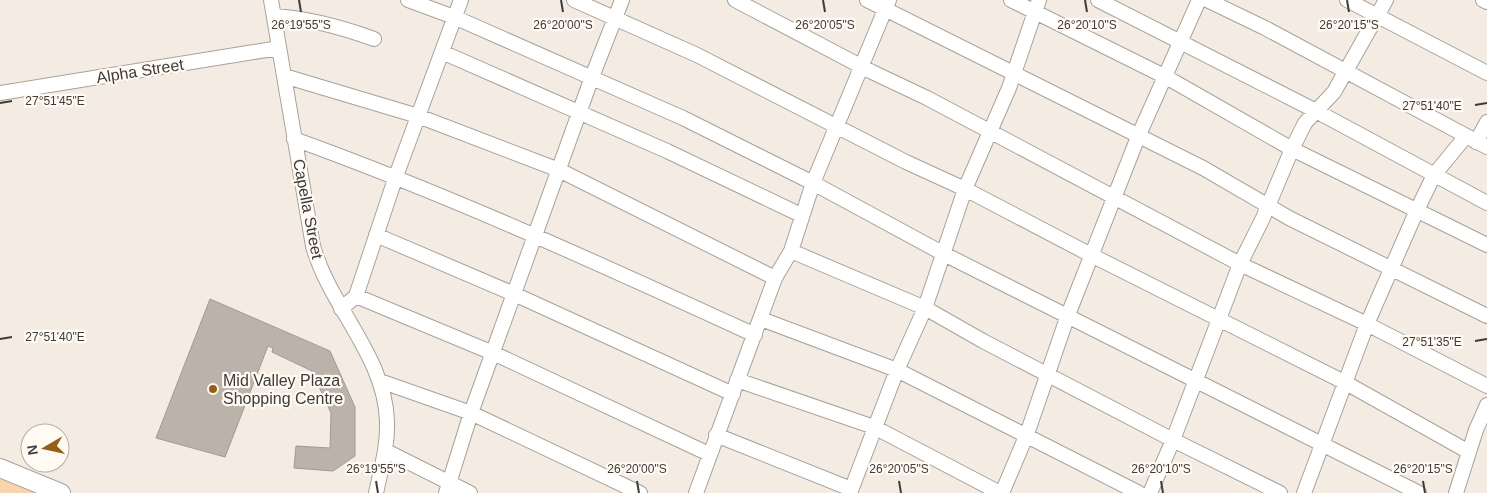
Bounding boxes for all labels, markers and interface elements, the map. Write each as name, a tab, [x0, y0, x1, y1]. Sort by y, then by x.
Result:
text: 26°19'55"S	[271, 18, 331, 32]
text: 26°20'00"S	[533, 18, 593, 32]
text: 26°20'05"S	[795, 18, 855, 32]
text: 26°20'10"S	[1057, 18, 1117, 32]
text: 26°20'15"S	[1319, 18, 1379, 32]
street label: Alpha Street	[95, 56, 185, 86]
text: 27°51'45"E	[25, 94, 85, 108]
text: 27°51'40"E	[1402, 99, 1462, 113]
street label: Capella Street	[290, 158, 326, 261]
text: 27°51'40"E	[25, 330, 85, 344]
text: 27°51'35"E	[1402, 335, 1462, 349]
place label: Mid Valley Plaza Shopping Centre	[223, 372, 343, 407]
marker: Mid Valley Plaza Shopping Centre	[207, 383, 219, 395]
north arrow	[20, 423, 70, 473]
text: N	[23, 444, 41, 456]
text: 26°19'55"S	[346, 462, 406, 476]
text: 26°20'00"S	[607, 462, 667, 476]
text: 26°20'05"S	[869, 462, 929, 476]
text: 26°20'10"S	[1131, 462, 1191, 476]
text: 26°20'15"S	[1393, 462, 1453, 476]

